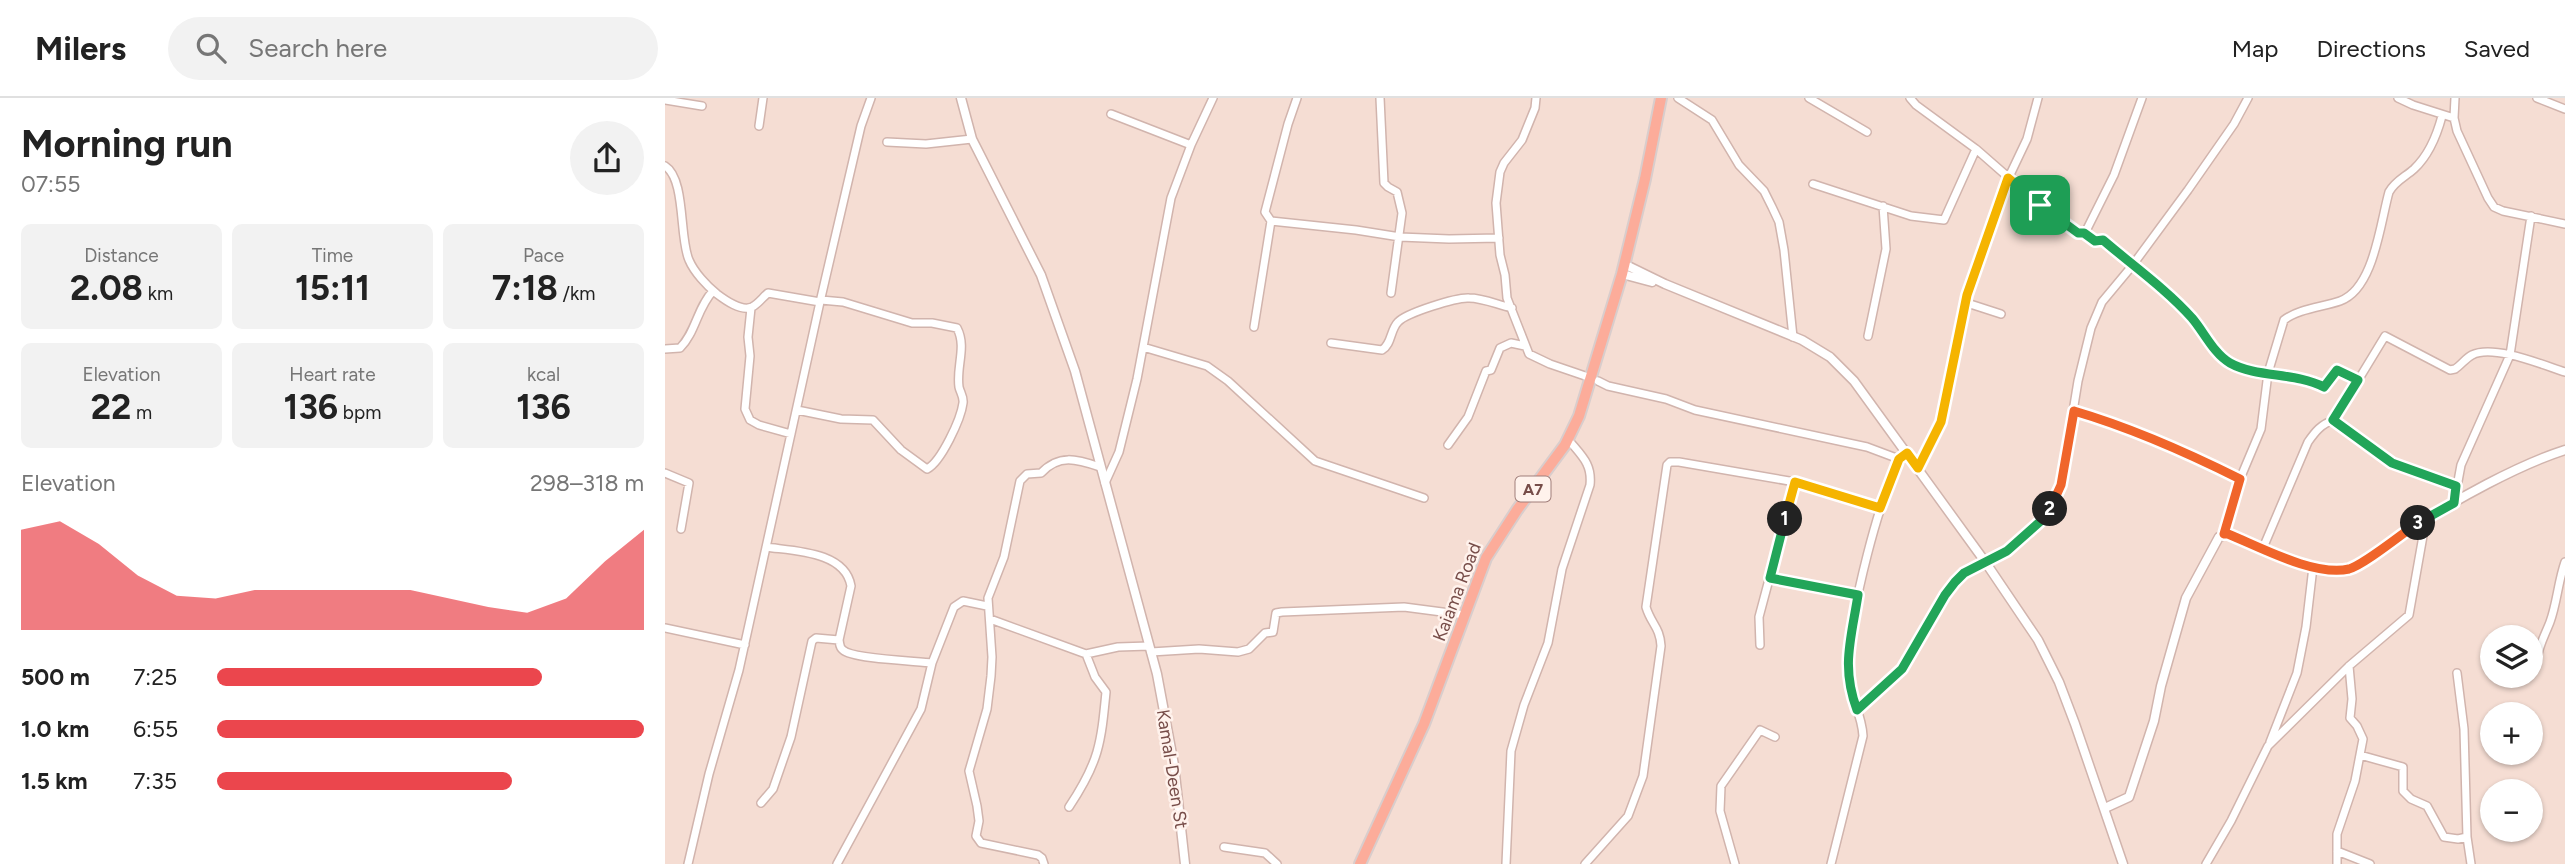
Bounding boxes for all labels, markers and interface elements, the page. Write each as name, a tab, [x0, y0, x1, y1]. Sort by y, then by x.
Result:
search box	[168, 17, 658, 80]
text: Milers	[35, 29, 126, 68]
icon: search	[192, 29, 230, 67]
text: Search here	[248, 32, 387, 64]
text: Map	[2232, 34, 2278, 63]
text: Directions	[2316, 34, 2426, 63]
text: Saved	[2464, 34, 2530, 63]
text: Morning run	[21, 121, 233, 167]
button: share	[570, 121, 644, 195]
text: 07:55	[21, 170, 80, 198]
pin	[2010, 175, 2070, 235]
icon: arrive	[2021, 186, 2059, 224]
text: Distance	[84, 244, 159, 267]
text: Time	[312, 244, 353, 267]
text: Pace	[523, 244, 564, 267]
text: 2.08	[70, 267, 143, 309]
text: 15:11	[295, 267, 370, 309]
text: 7:18	[492, 267, 558, 309]
text: km	[143, 282, 173, 305]
text: /km	[558, 282, 595, 305]
text: Elevation	[82, 363, 161, 386]
text: Heart rate	[289, 363, 376, 386]
text: kcal	[527, 363, 560, 386]
text: 22	[91, 386, 131, 428]
text: 136	[284, 386, 338, 428]
text: 136	[516, 386, 571, 428]
text: m	[131, 401, 152, 424]
text: bpm	[338, 401, 381, 424]
text: Elevation	[21, 469, 116, 497]
text: 298–318 m	[530, 469, 644, 497]
road number: A7	[1515, 476, 1551, 502]
pin: 2	[2033, 492, 2067, 526]
text: 2	[2044, 497, 2055, 520]
pin: 1	[1767, 502, 1803, 536]
pin: 3	[2401, 506, 2435, 540]
text: 1	[1780, 507, 1789, 530]
text: 3	[2412, 511, 2423, 534]
street label: Kaiama Road	[1428, 540, 1486, 644]
map controls	[2480, 625, 2543, 842]
button: layers	[2480, 625, 2543, 688]
text: 500 m	[21, 663, 90, 691]
text: 7:25	[133, 663, 177, 691]
button: +	[2480, 702, 2543, 765]
street label: Kamal-Deen St	[1152, 708, 1192, 830]
text: 1.0 km	[21, 715, 89, 743]
text: 6:55	[133, 715, 178, 743]
text: 1.5 km	[21, 767, 88, 795]
text: 7:35	[133, 767, 177, 795]
button: −	[2480, 779, 2543, 842]

